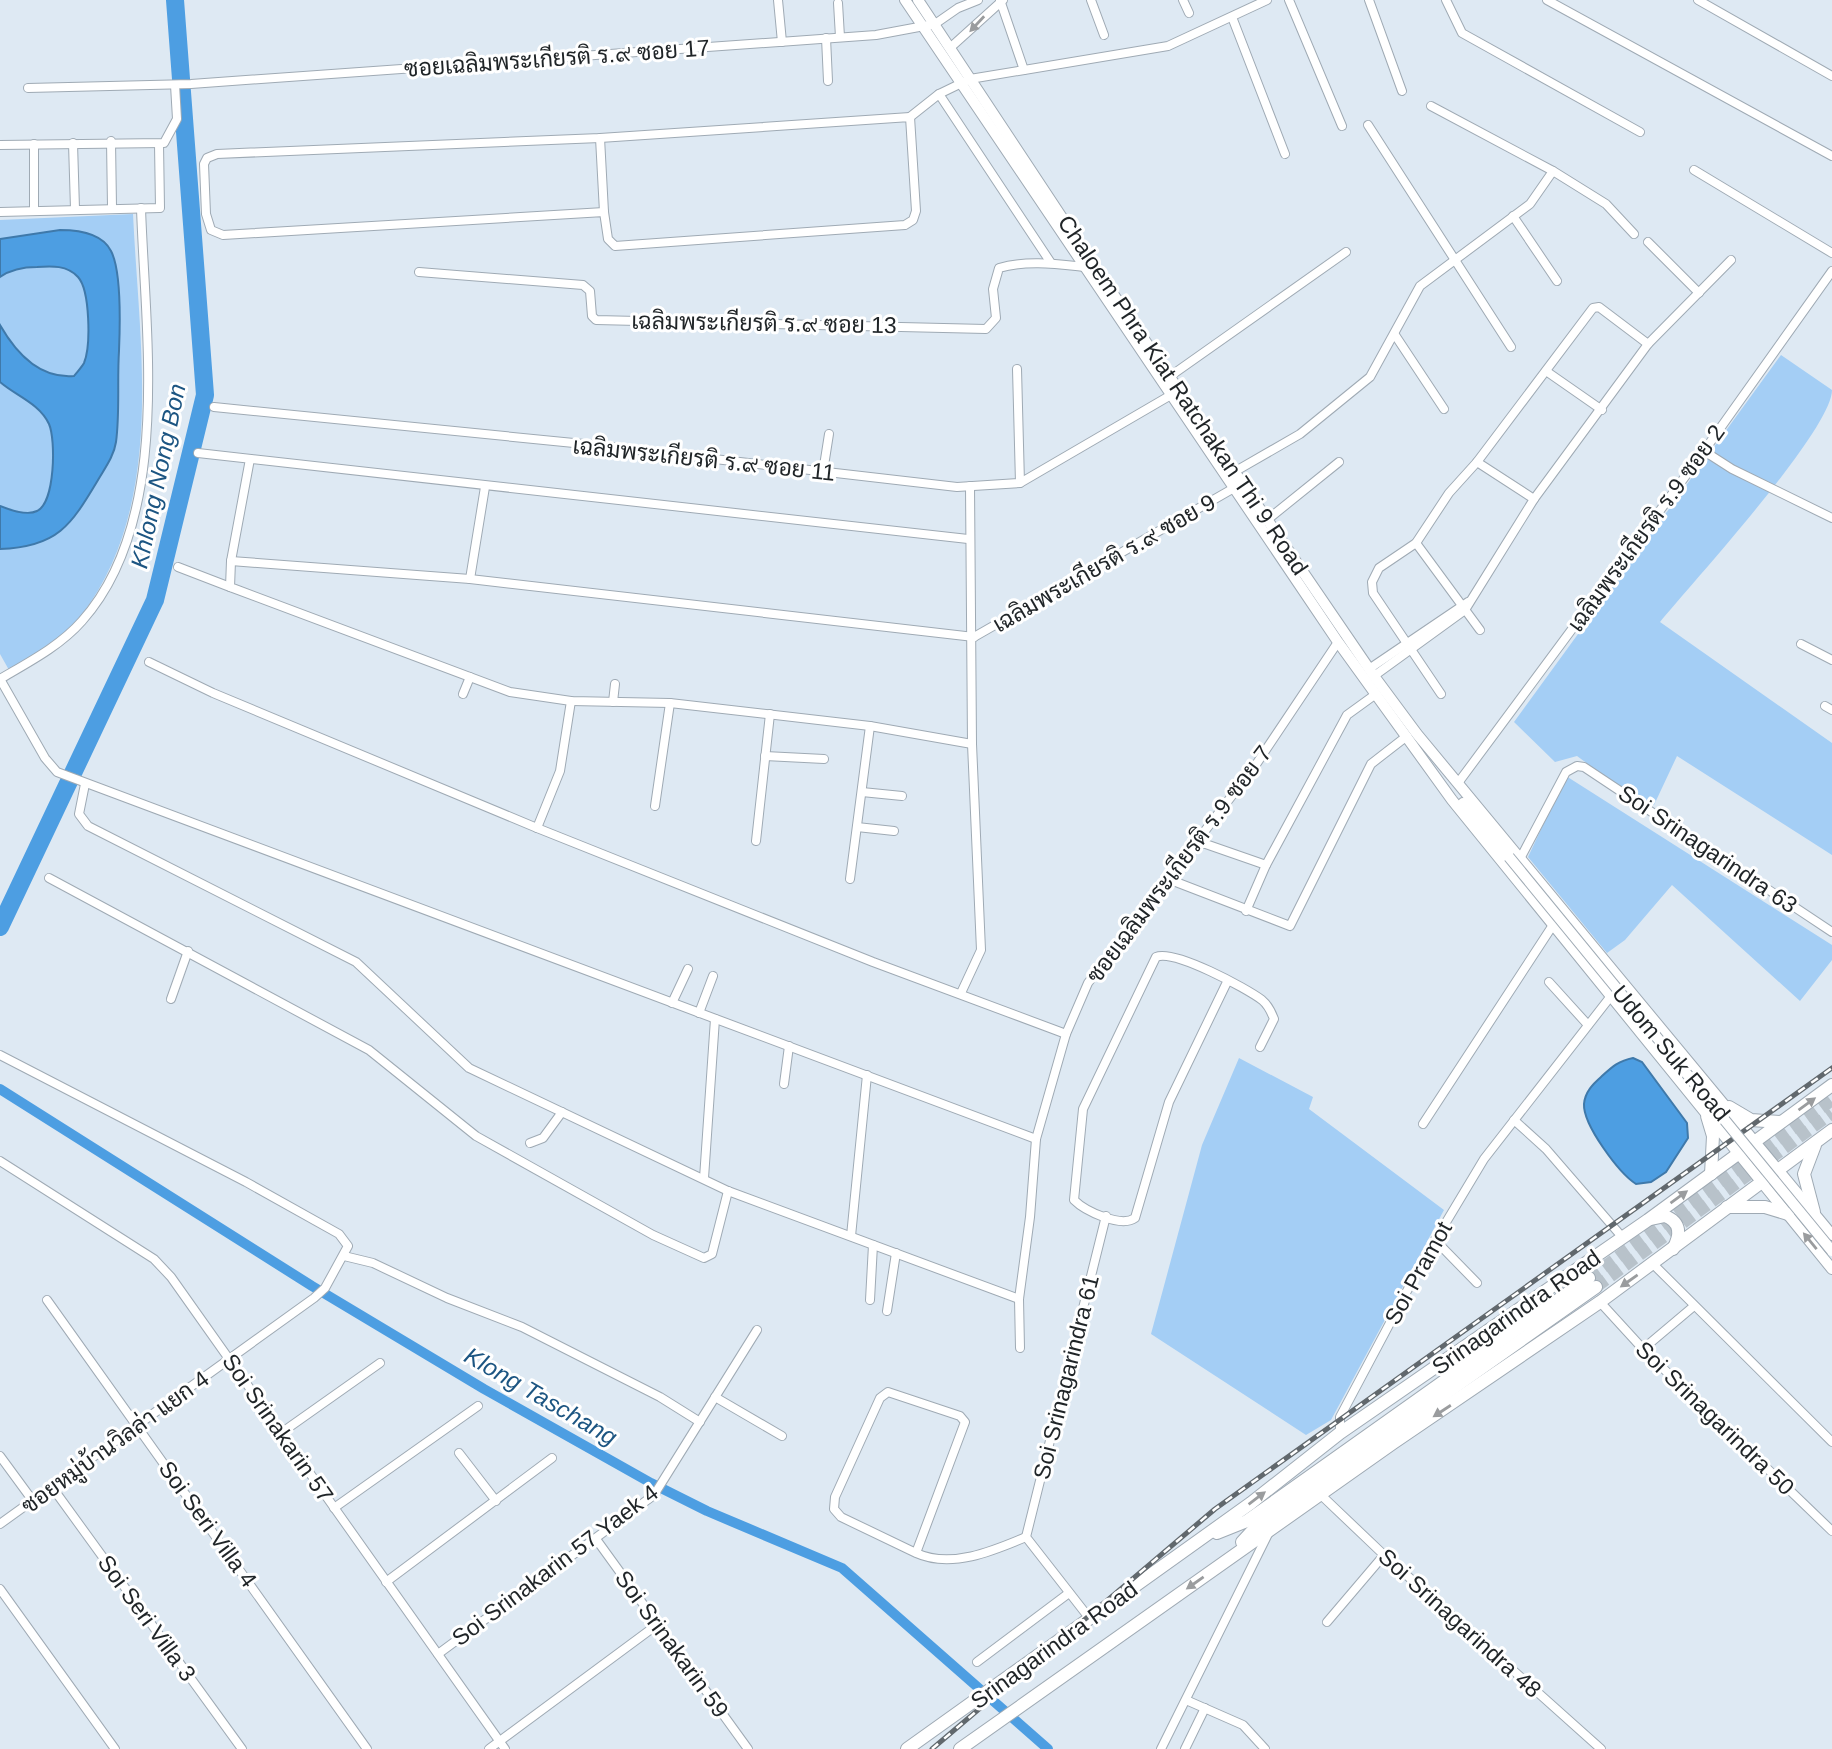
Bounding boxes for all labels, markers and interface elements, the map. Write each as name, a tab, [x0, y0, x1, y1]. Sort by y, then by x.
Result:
one-way arrow	[969, 15, 985, 33]
street label: ซอยเฉลิมพระเกียรติ ร.๙ ซอย 17	[403, 32, 711, 82]
street label: Chaloem Phra Kiat Ratchakan Thi 9 Road	[1053, 210, 1313, 580]
street label: เฉลิมพระเกียรติ ร.๙ ซอย 13	[631, 306, 897, 338]
water label: Khlong Nong Bon	[125, 381, 191, 571]
street label: เฉลิมพระเกียรติ ร.9 ซอย 2	[1561, 418, 1730, 637]
street label: เฉลิมพระเกียรติ ร.๙ ซอย 11	[572, 430, 837, 486]
street label: เฉลิมพระเกียรติ ร.๙ ซอย 9	[987, 487, 1220, 637]
street label: ซอยเฉลิมพระเกียรติ ร.9 ซอย 7	[1080, 739, 1277, 988]
street label: Soi Srinagarindra 63	[1614, 780, 1802, 918]
street label: Udom Suk Road	[1607, 980, 1735, 1126]
one-way arrow	[1798, 1097, 1816, 1111]
one-way arrow	[1670, 1190, 1688, 1204]
street label: Soi Pramot	[1379, 1216, 1457, 1329]
one-way arrow	[1803, 1233, 1818, 1250]
street label: Srinagarindra Road	[1427, 1244, 1605, 1380]
street label: Soi Srinagarindra 61	[1028, 1272, 1104, 1482]
one-way arrow	[1620, 1274, 1638, 1288]
street label: Soi Srinagarindra 50	[1631, 1336, 1799, 1500]
water label: Klong Taschang	[460, 1341, 622, 1451]
street label: Soi Srinakarin 57	[217, 1349, 339, 1507]
street label: ซอยหมู่บ้านวิลล่า แยก 4	[15, 1364, 216, 1522]
one-way arrow	[1433, 1404, 1451, 1418]
street label: Soi Seri Villa 4	[154, 1456, 262, 1592]
street label: Soi Srinakarin 57 Yaek 4	[447, 1479, 663, 1651]
one-way arrow	[1247, 1491, 1265, 1506]
street label: Soi Srinagarindra 48	[1373, 1543, 1547, 1703]
street label: Soi Seri Villa 3	[93, 1550, 201, 1686]
street label: Soi Srinakarin 59	[610, 1566, 734, 1722]
one-way arrow	[1186, 1575, 1204, 1589]
street label: Srinagarindra Road	[966, 1576, 1142, 1714]

